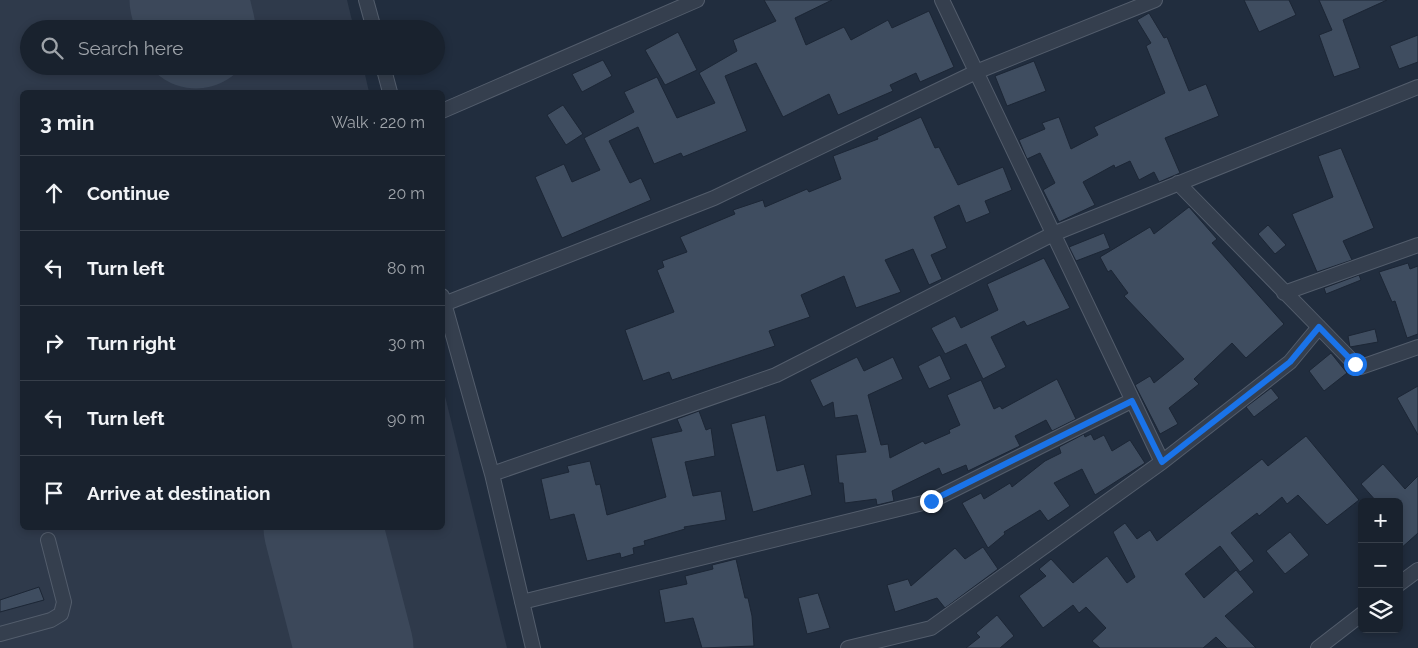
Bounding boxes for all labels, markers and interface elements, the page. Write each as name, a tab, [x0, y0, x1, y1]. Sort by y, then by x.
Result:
search box	[20, 20, 445, 75]
icon: search	[38, 34, 66, 62]
text: Search here	[78, 37, 184, 59]
text: 3 min	[40, 110, 94, 135]
text: Walk · 220 m	[331, 113, 425, 132]
icon: ahead	[40, 179, 68, 207]
text: Continue	[87, 182, 170, 204]
text: 20 m	[388, 184, 425, 203]
icon: left	[40, 254, 68, 282]
text: Turn left	[87, 257, 164, 279]
text: 80 m	[387, 259, 425, 278]
icon: right	[40, 329, 68, 357]
text: Turn right	[87, 332, 176, 354]
text: 30 m	[388, 334, 425, 353]
route start	[1344, 353, 1367, 376]
icon: left	[40, 404, 68, 432]
text: Turn left	[87, 407, 164, 429]
text: 90 m	[387, 409, 425, 428]
icon: arrive	[40, 479, 68, 507]
text: Arrive at destination	[87, 482, 271, 504]
route end	[920, 490, 943, 513]
map controls	[1358, 498, 1403, 633]
button: +	[1358, 498, 1403, 543]
button: −	[1358, 543, 1403, 588]
button: layers	[1358, 588, 1403, 633]

